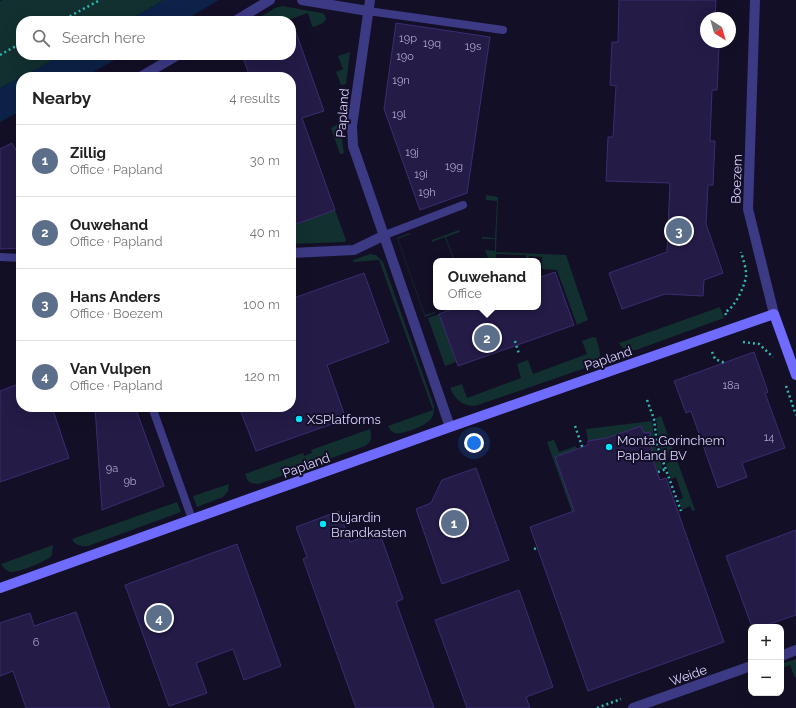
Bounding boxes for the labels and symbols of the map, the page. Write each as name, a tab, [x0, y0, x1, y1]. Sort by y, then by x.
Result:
north arrow	[700, 12, 736, 48]
house number: 19p	[399, 32, 417, 45]
house number: 19q	[423, 37, 441, 50]
house number: 19s	[465, 40, 481, 53]
house number: 19o	[396, 50, 414, 63]
house number: 19n	[392, 74, 410, 87]
street label: Papland	[333, 88, 352, 138]
house number: 19l	[392, 108, 406, 121]
house number: 19j	[405, 146, 419, 159]
street label: Boezem	[728, 154, 745, 204]
house number: 19g	[445, 160, 463, 173]
house number: 19i	[414, 168, 428, 181]
house number: 19h	[418, 186, 436, 199]
pin: 3	[666, 216, 692, 246]
pin: 2	[474, 323, 500, 353]
street label: Papland	[582, 343, 634, 374]
house number: 18a	[722, 379, 740, 392]
place label: XSPlatforms	[307, 412, 381, 427]
marker: XSPlatforms	[294, 414, 304, 424]
house number: 14	[764, 431, 774, 444]
your location	[464, 433, 484, 453]
place label: Monta Gorinchem Papland BV	[617, 433, 725, 463]
marker: Monta Gorinchem Papland BV	[604, 442, 614, 452]
street label: Papland	[280, 450, 332, 481]
house number: 9a	[106, 462, 118, 475]
house number: 9b	[123, 475, 137, 488]
pin: 1	[441, 508, 467, 538]
place label: Dujardin Brandkasten	[331, 510, 407, 540]
marker: Dujardin Brandkasten	[318, 519, 328, 529]
pin: 4	[146, 603, 172, 633]
house number: 6	[33, 636, 40, 649]
street label: Weide	[667, 662, 709, 689]

